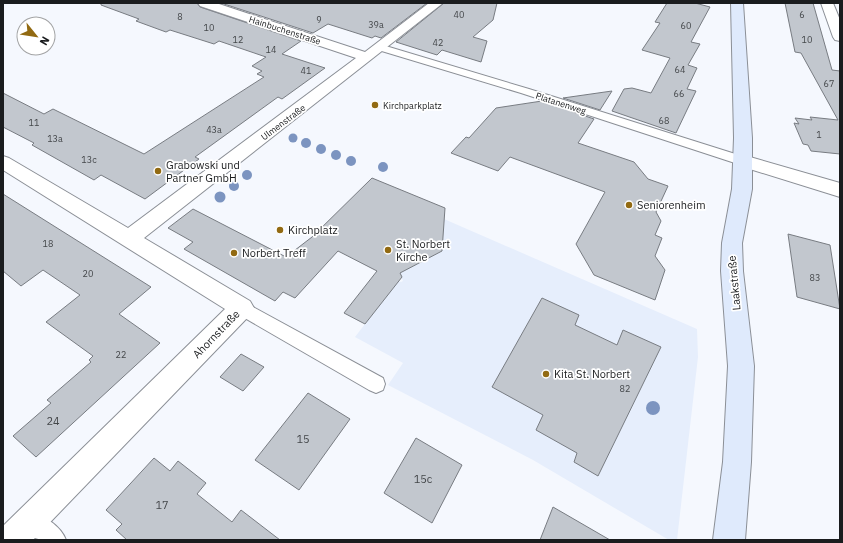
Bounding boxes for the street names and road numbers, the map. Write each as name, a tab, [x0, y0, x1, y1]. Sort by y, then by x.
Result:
street label: Hainbuchenstraße	[248, 13, 322, 47]
street label: Platanenweg	[534, 90, 588, 116]
street label: Ulmenstraße	[259, 102, 307, 142]
street label: Laakstraße	[725, 255, 743, 311]
street label: Ahornstraße	[189, 307, 243, 361]

